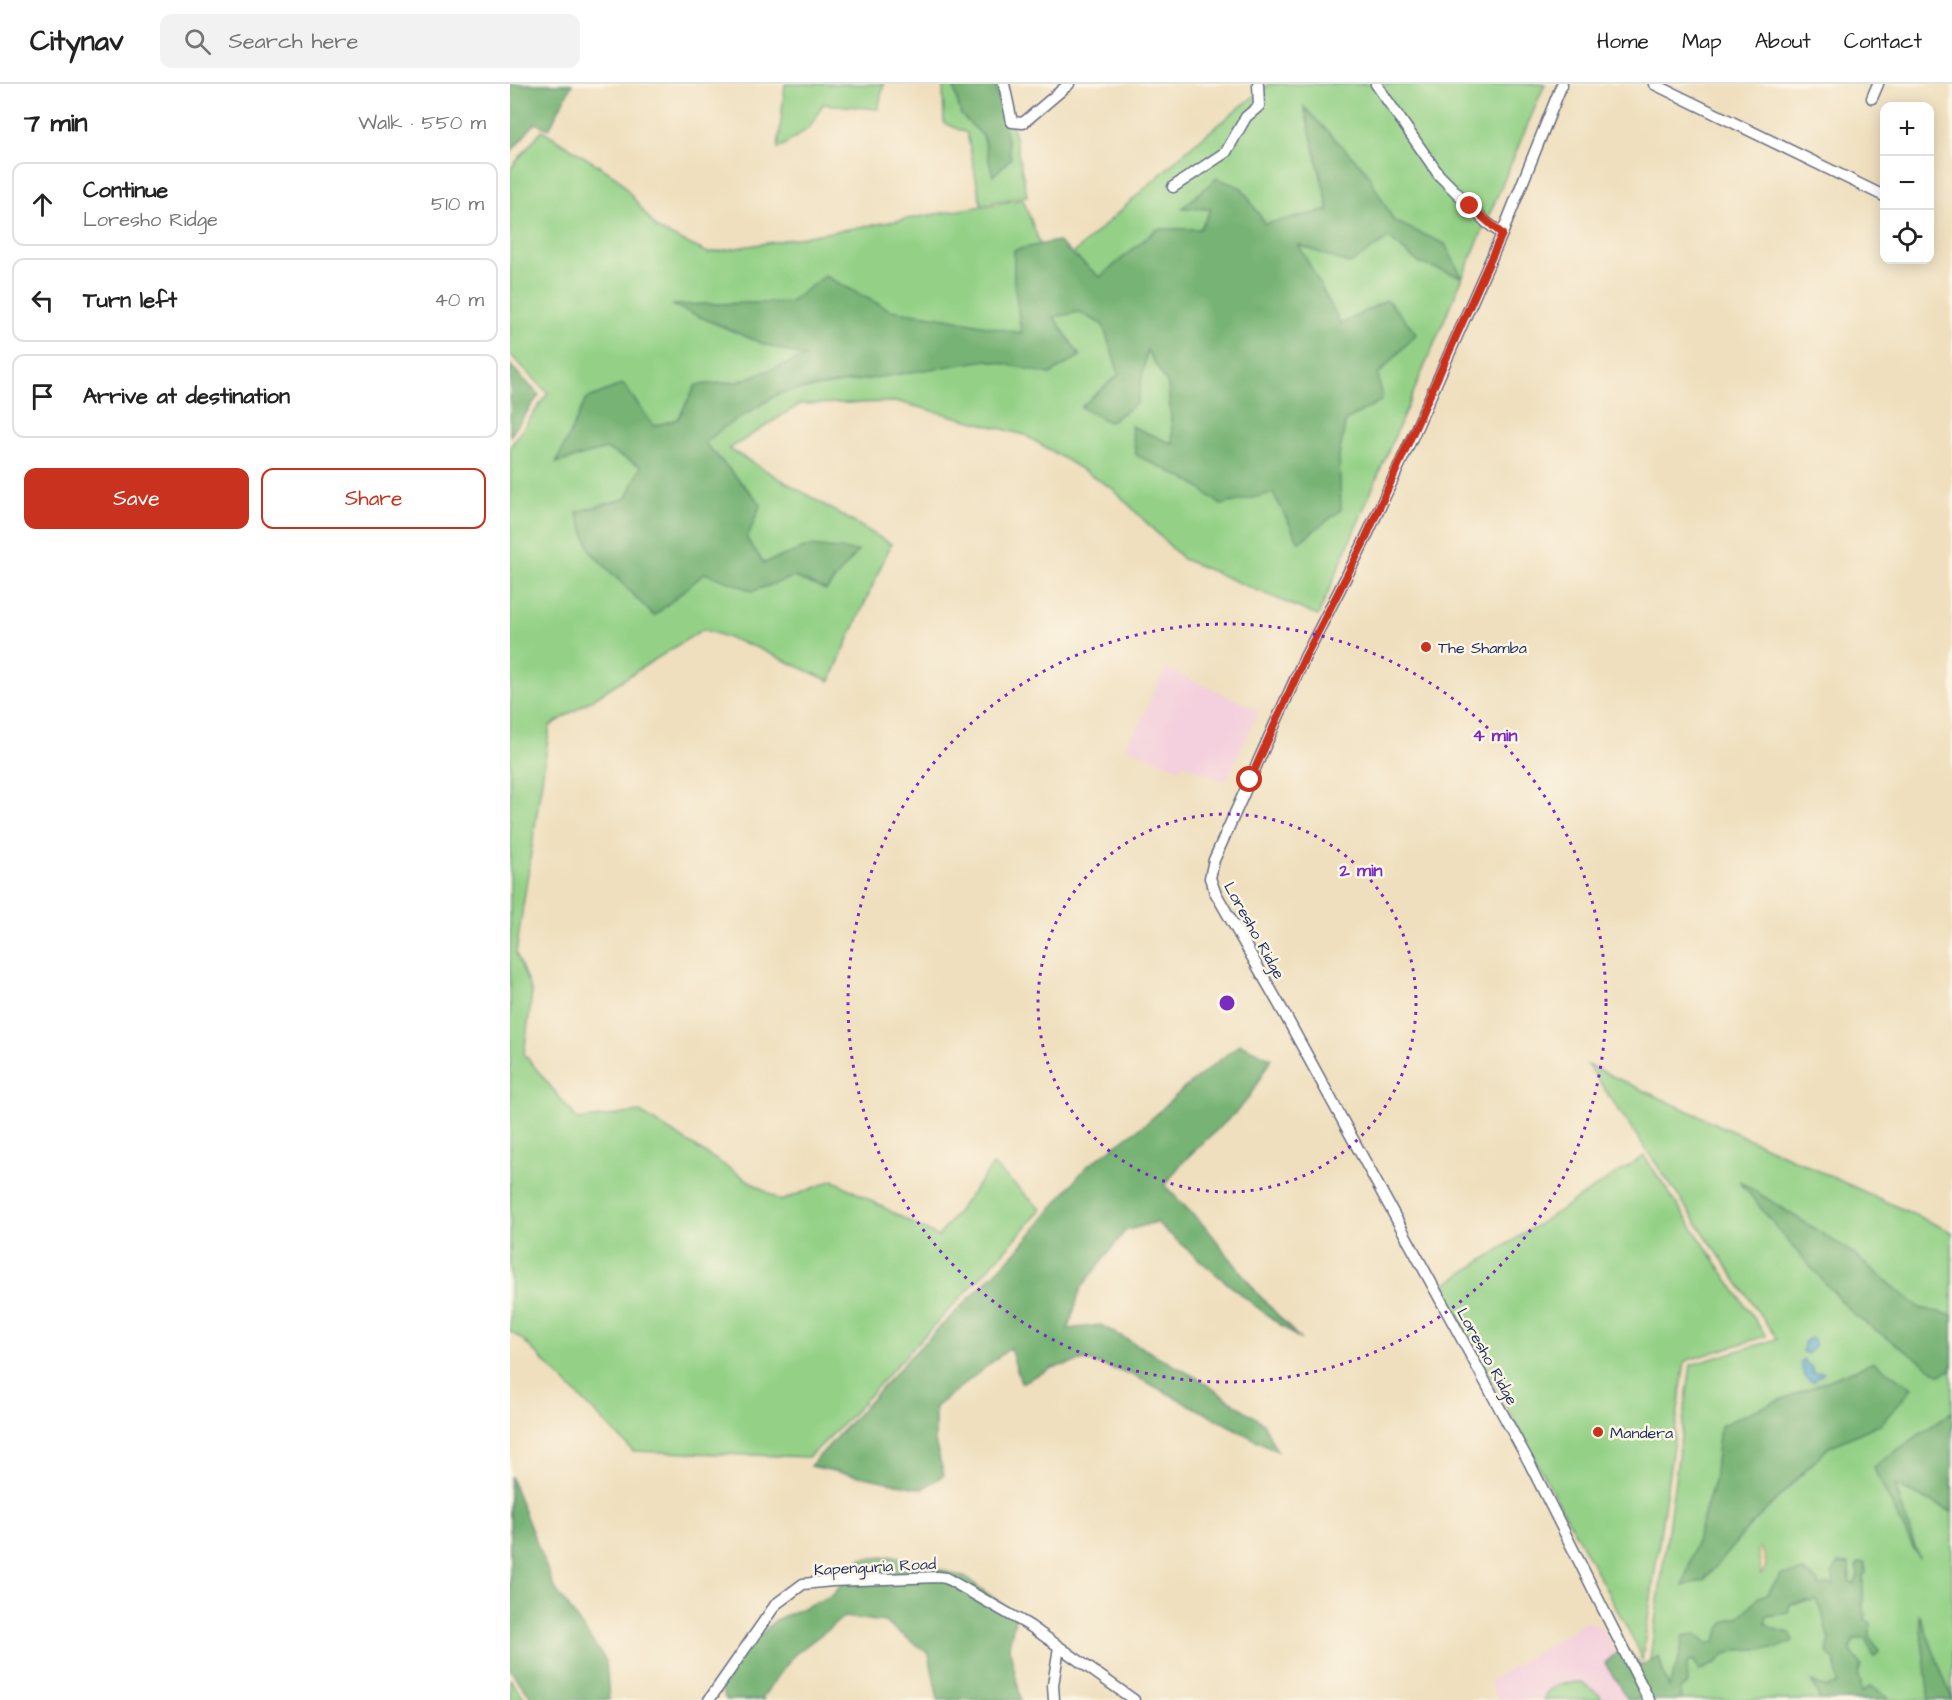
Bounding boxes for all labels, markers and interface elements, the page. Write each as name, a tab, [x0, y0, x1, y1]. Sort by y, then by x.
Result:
search box	[160, 14, 580, 68]
text: Citynav	[30, 22, 124, 61]
icon: search	[181, 25, 214, 58]
text: Search here	[229, 26, 358, 57]
text: Home	[1597, 27, 1649, 56]
text: Map	[1682, 27, 1722, 56]
text: About	[1755, 27, 1811, 56]
text: Contact	[1844, 27, 1922, 56]
map controls	[1880, 102, 1934, 264]
button: +	[1880, 102, 1934, 156]
text: 7 min	[24, 105, 88, 141]
text: Walk · 550 m	[358, 109, 486, 137]
button: −	[1880, 156, 1934, 210]
text: Continue	[83, 175, 168, 206]
icon: ahead	[26, 188, 59, 221]
text: 510 m	[431, 190, 484, 218]
route end	[1456, 192, 1482, 218]
text: Loresho Ridge	[83, 206, 218, 234]
button: locate	[1880, 210, 1934, 264]
icon: left	[26, 284, 59, 317]
text: Turn left	[83, 285, 177, 316]
text: 40 m	[434, 286, 484, 314]
icon: arrive	[26, 380, 59, 413]
text: Arrive at destination	[83, 381, 290, 412]
button: Save	[24, 468, 249, 529]
button: Share	[261, 468, 486, 529]
place label: The Shamba	[1438, 637, 1527, 659]
marker: The Shamba	[1419, 640, 1433, 654]
text: 4 min	[1472, 723, 1518, 748]
route start	[1236, 766, 1262, 792]
text: 2 min	[1338, 858, 1383, 883]
street label: Loresho Ridge	[1217, 878, 1290, 984]
centre of rings	[1217, 993, 1237, 1013]
street label: Loresho Ridge	[1450, 1304, 1523, 1410]
place label: Mandera	[1610, 1422, 1673, 1444]
marker: Mandera	[1591, 1425, 1605, 1439]
street label: Kapenguria Road	[813, 1553, 937, 1582]

